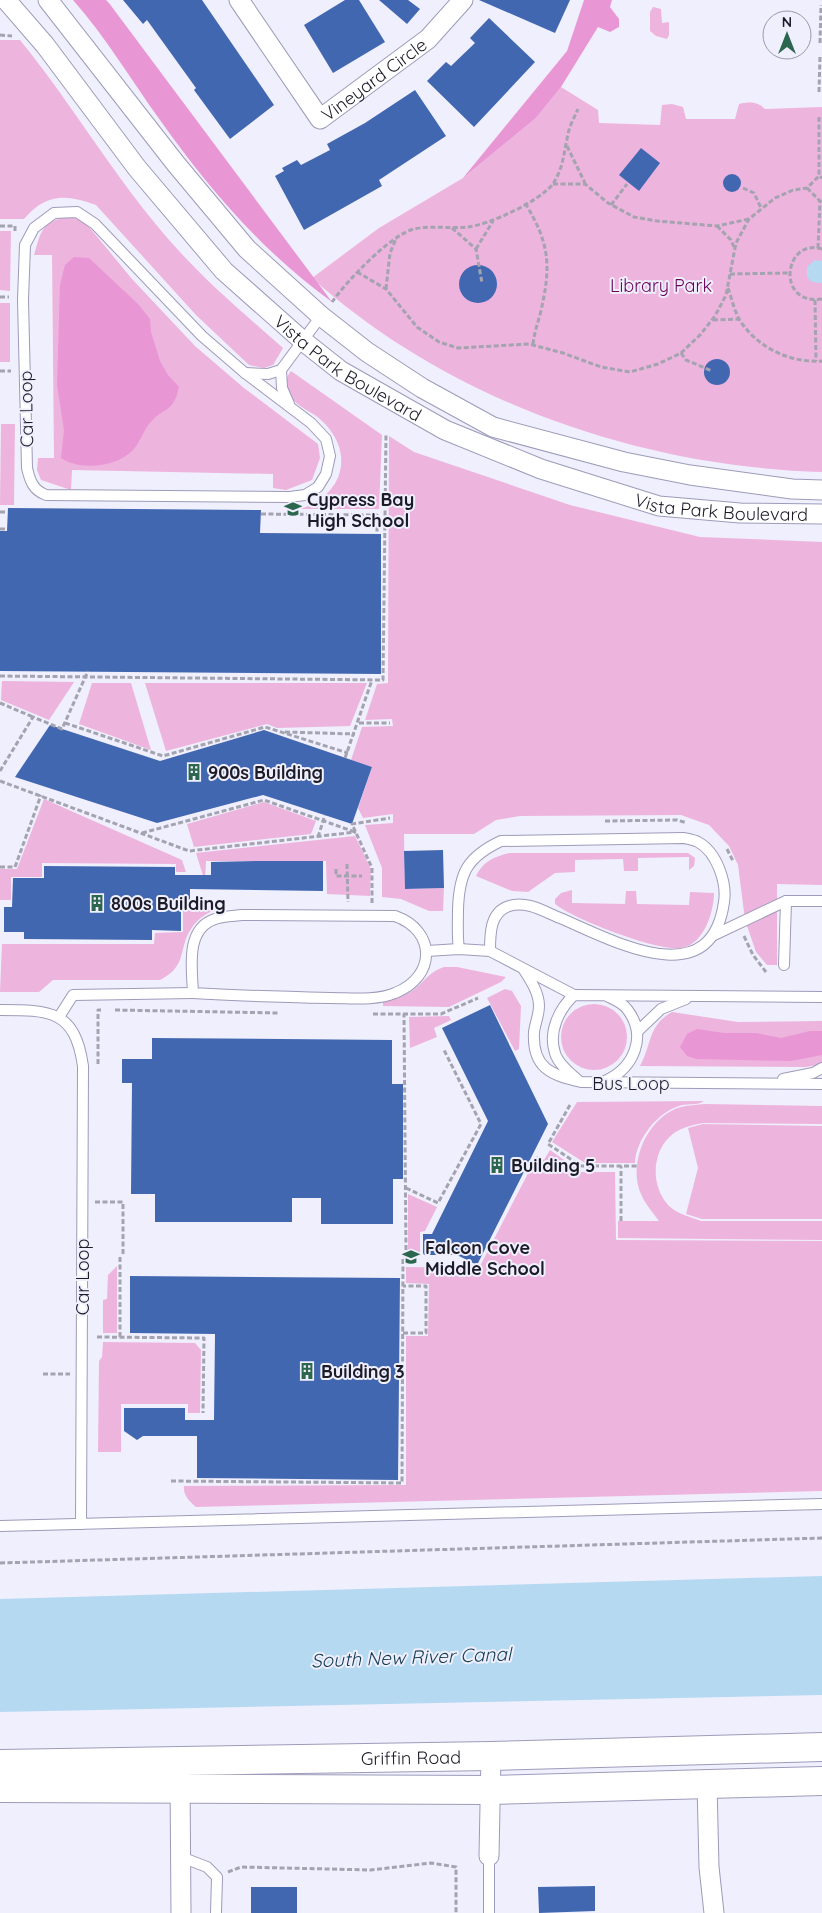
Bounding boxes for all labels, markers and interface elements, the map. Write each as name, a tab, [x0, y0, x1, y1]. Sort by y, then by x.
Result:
north arrow	[762, 10, 812, 60]
text: N	[782, 13, 792, 31]
street label: Vineyard Circle	[317, 32, 431, 126]
park label: Library Park	[610, 274, 712, 297]
street label: Vista Park Boulevard	[269, 309, 426, 426]
street label: Car Loop	[14, 370, 38, 448]
place label: Cypress Bay High School	[307, 488, 414, 532]
street label: Vista Park Boulevard	[632, 488, 808, 525]
school or university icon: Cypress Bay High School	[283, 499, 303, 519]
place label: 900s Building	[208, 761, 323, 784]
building icon: 900s Building	[184, 762, 204, 782]
place label: 800s Building	[111, 892, 226, 915]
building icon: 800s Building	[87, 893, 107, 913]
street label: Bus Loop	[592, 1072, 670, 1095]
place label: Building 5	[511, 1154, 595, 1177]
building icon: Building 5	[487, 1155, 507, 1175]
place label: Falcon Cove Middle School	[425, 1236, 545, 1280]
street label: Car Loop	[71, 1239, 94, 1315]
school or university icon: Falcon Cove Middle School	[401, 1247, 421, 1267]
place label: Building 3	[321, 1360, 405, 1383]
building icon: Building 3	[297, 1361, 317, 1381]
water label: South New River Canal	[311, 1641, 514, 1672]
street label: Griffin Road	[361, 1745, 461, 1770]

